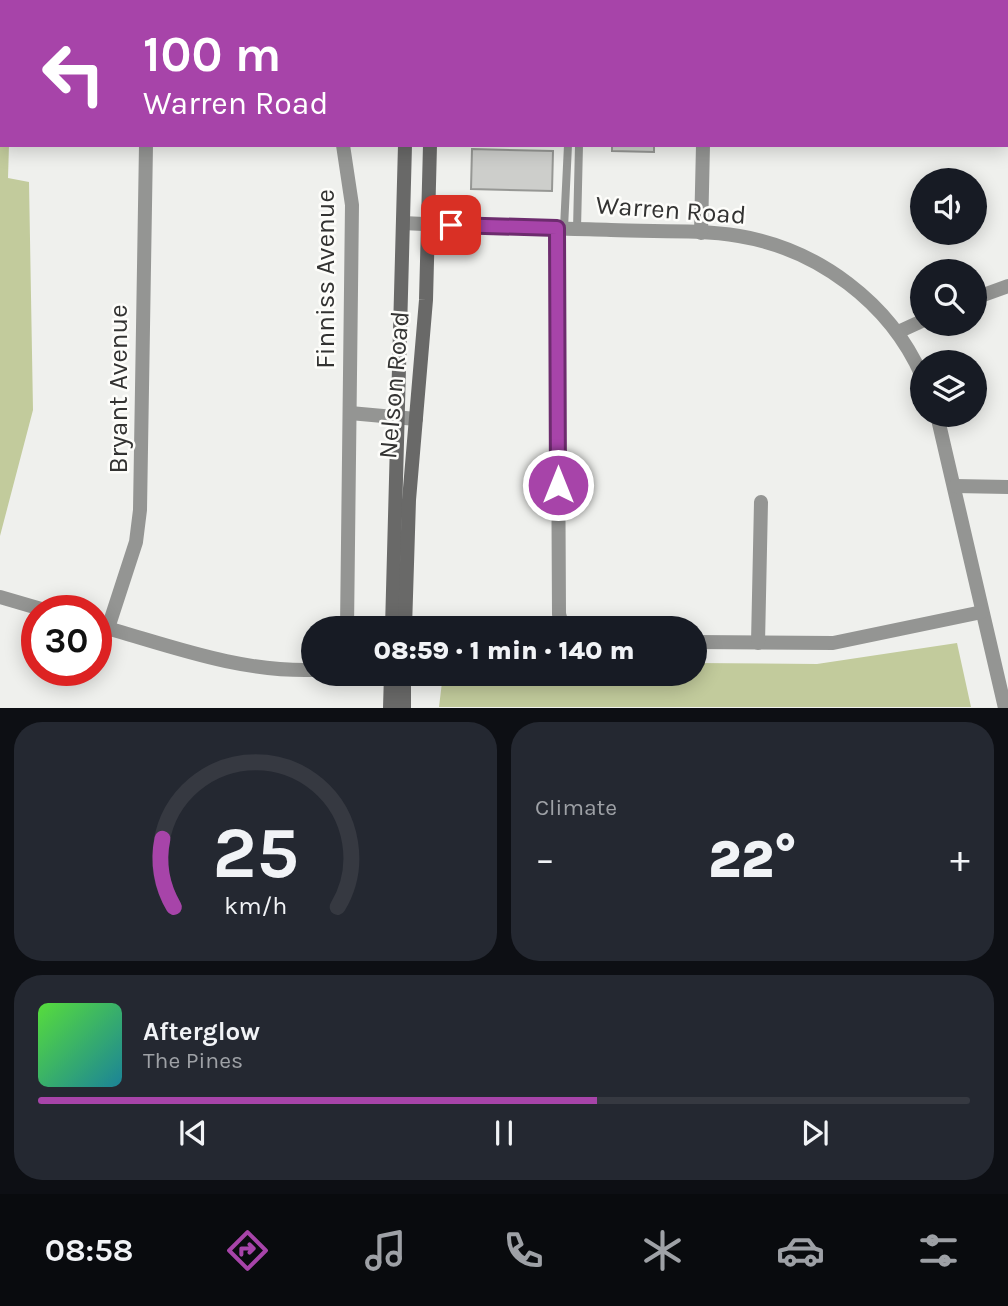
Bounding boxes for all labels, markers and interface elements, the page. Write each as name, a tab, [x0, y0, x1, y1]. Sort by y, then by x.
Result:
text: 100 m	[143, 26, 281, 83]
icon: left	[28, 28, 119, 119]
text: Warren Road	[143, 85, 328, 122]
map controls	[910, 168, 987, 427]
button: sound	[910, 168, 987, 245]
street label: Finniss Avenue	[310, 189, 341, 369]
street label: Warren Road	[595, 189, 747, 231]
pin	[421, 195, 481, 255]
icon: arrive	[432, 206, 470, 244]
button: search	[910, 259, 987, 336]
street label: Bryant Avenue	[103, 304, 134, 474]
street label: Nelson Road	[372, 310, 416, 460]
button: layers	[910, 350, 987, 427]
position arrow	[521, 448, 595, 522]
speed limit sign: 30	[21, 595, 112, 686]
text: 08:59 · 1 min · 140 m	[374, 635, 634, 666]
text: Climate	[535, 794, 617, 821]
text: 25	[212, 811, 299, 896]
text: 22°	[708, 829, 797, 890]
text: −	[535, 837, 555, 882]
text: +	[950, 837, 970, 882]
text: km/h	[224, 891, 287, 920]
text: Afterglow	[143, 1016, 260, 1047]
text: The Pines	[143, 1047, 243, 1074]
icon: previous	[174, 1114, 212, 1152]
icon: pause	[485, 1114, 523, 1152]
icon: next	[796, 1114, 834, 1152]
icon: directions	[223, 1226, 272, 1275]
icon: music	[361, 1226, 410, 1275]
icon: phone	[499, 1226, 548, 1275]
icon: climate	[638, 1226, 687, 1275]
icon: car	[776, 1226, 825, 1275]
icon: filters	[914, 1226, 963, 1275]
text: 08:58	[45, 1232, 134, 1269]

